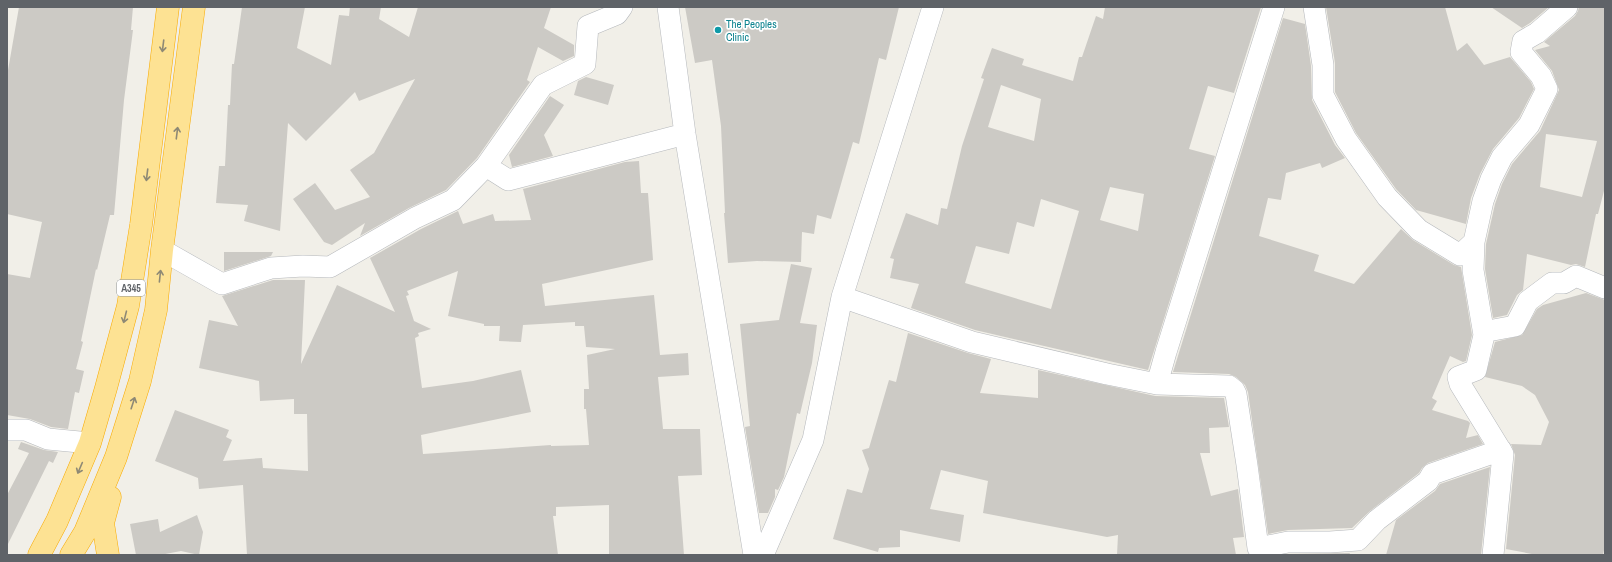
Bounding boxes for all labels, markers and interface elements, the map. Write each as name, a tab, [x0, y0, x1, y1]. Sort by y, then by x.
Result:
place label: The Peoples Clinic	[726, 17, 777, 44]
marker: The Peoples Clinic	[713, 25, 723, 35]
one-way arrow	[159, 39, 167, 52]
one-way arrow	[173, 127, 181, 140]
one-way arrow	[143, 168, 151, 181]
one-way arrow	[156, 270, 163, 283]
road number: A345	[117, 280, 145, 296]
one-way arrow	[121, 310, 128, 323]
one-way arrow	[130, 396, 137, 409]
one-way arrow	[75, 462, 83, 474]

